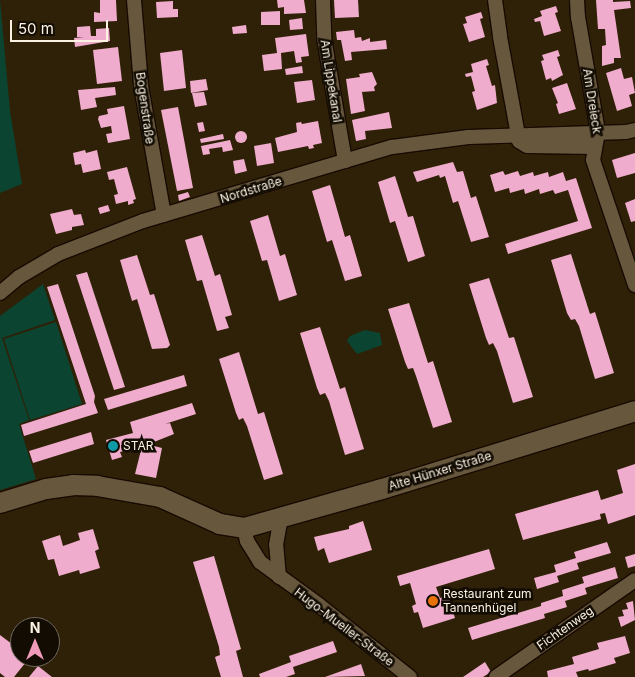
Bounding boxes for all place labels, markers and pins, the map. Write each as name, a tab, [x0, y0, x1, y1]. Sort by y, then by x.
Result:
place label: STAR	[123, 439, 153, 453]
marker: STAR	[107, 440, 119, 452]
place label: Restaurant zum Tannenhügel	[443, 587, 532, 615]
marker: Restaurant zum Tannenhügel	[427, 595, 439, 607]

